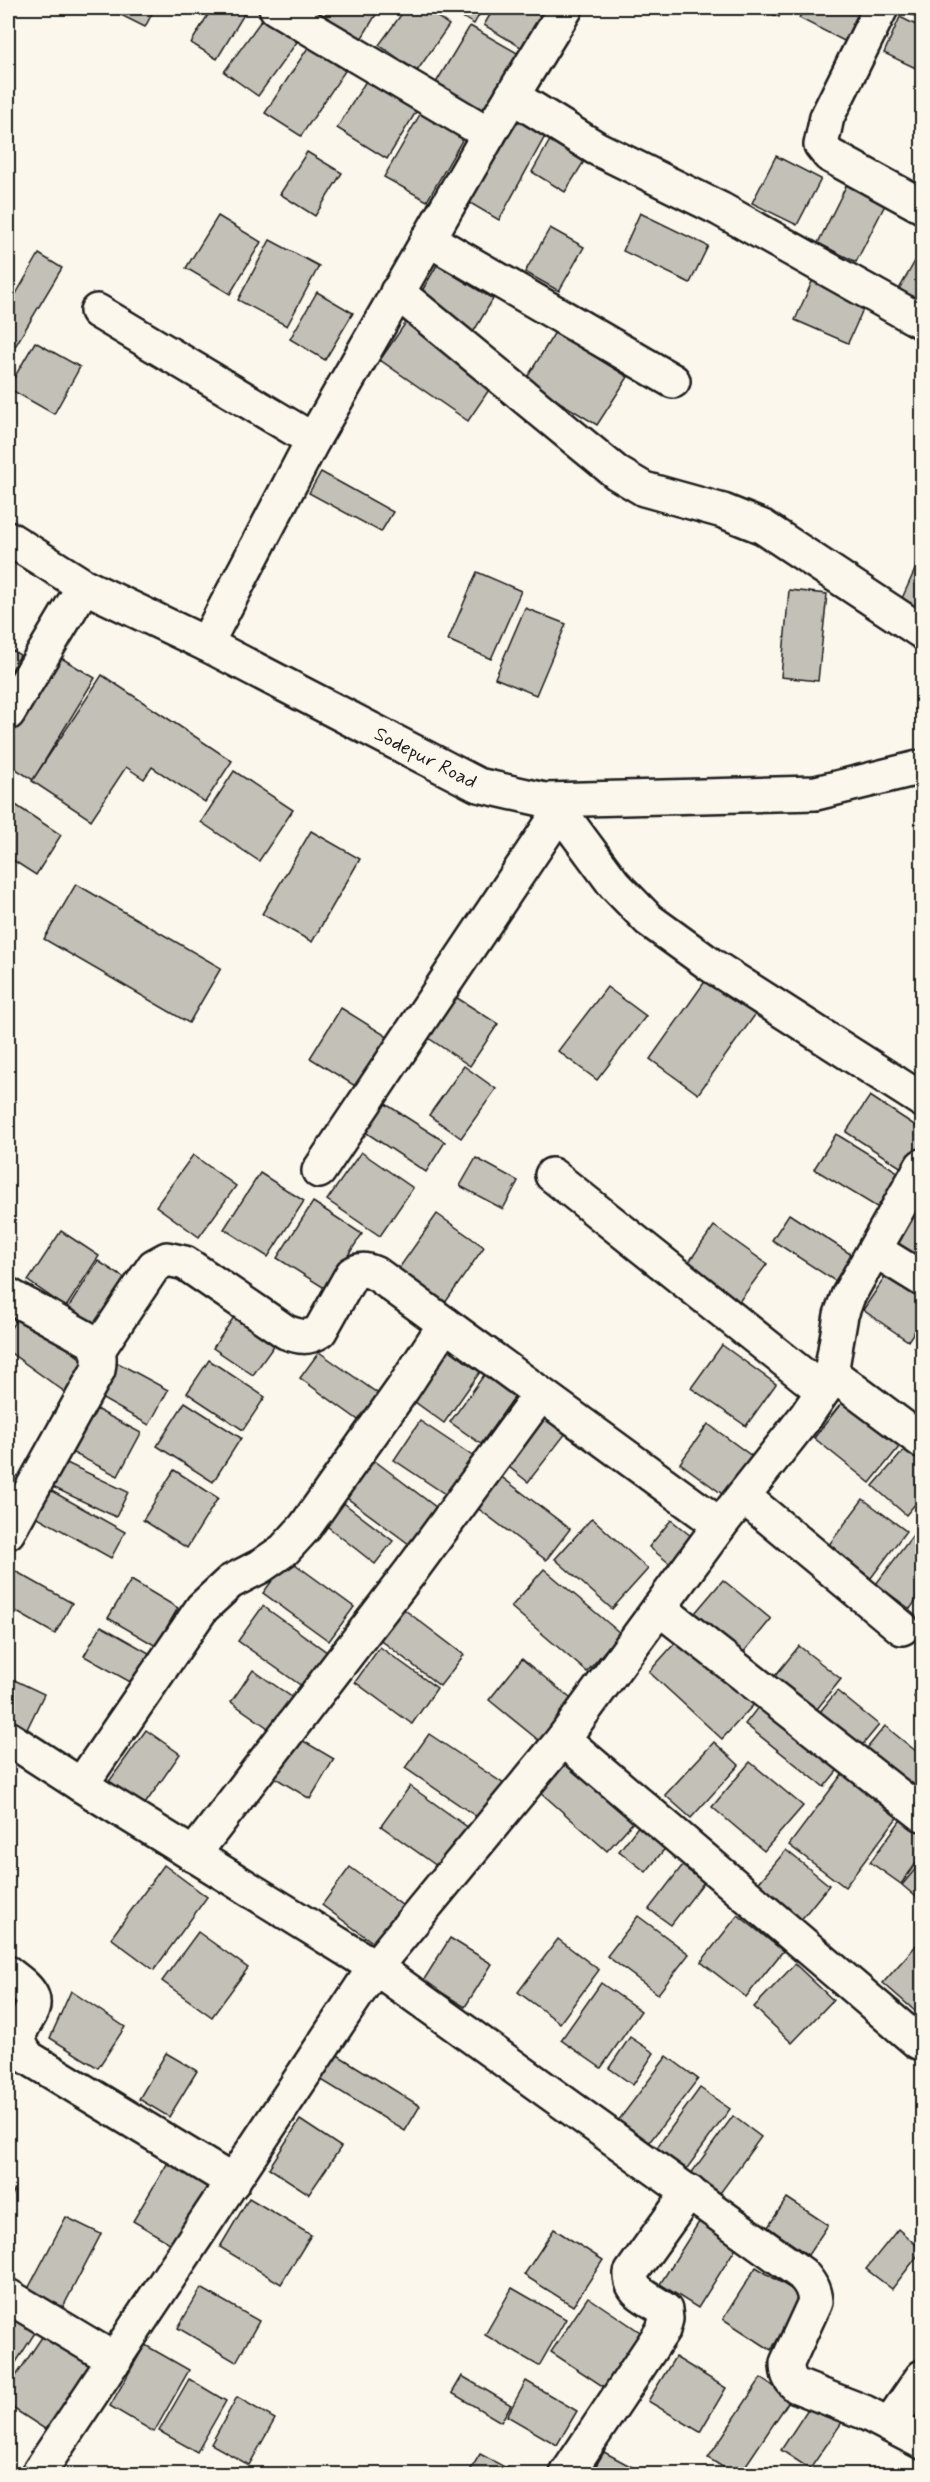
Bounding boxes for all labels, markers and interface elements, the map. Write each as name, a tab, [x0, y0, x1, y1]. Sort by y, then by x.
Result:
street label: Sodepur Road	[369, 721, 481, 796]

